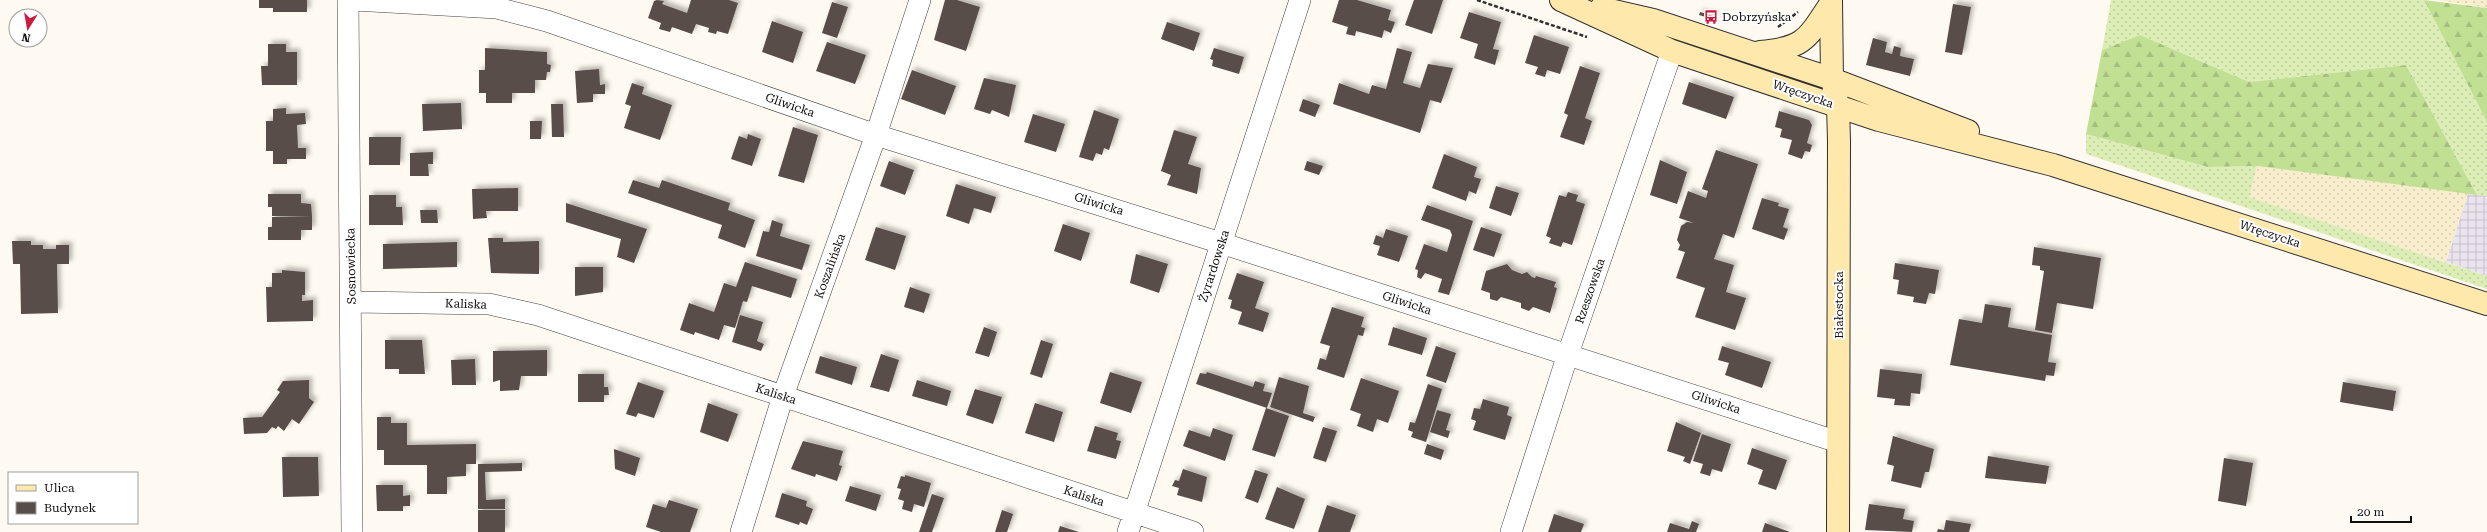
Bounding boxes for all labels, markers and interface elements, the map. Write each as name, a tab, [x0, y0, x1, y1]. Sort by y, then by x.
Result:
north arrow	[8, 8, 48, 48]
bus stop icon: Dobrzyńska	[1703, 9, 1719, 25]
place label: Dobrzyńska	[1722, 10, 1792, 24]
text: N	[20, 30, 32, 45]
street label: Wręczycka	[1771, 77, 1836, 111]
street label: Gliwicka	[764, 90, 817, 120]
street label: Gliwicka	[1073, 190, 1126, 218]
street label: Wręczycka	[2238, 218, 2303, 251]
street label: Sosnowiecka	[343, 227, 359, 304]
street label: Żyrardowska	[1196, 228, 1232, 304]
street label: Koszalińska	[812, 231, 848, 300]
street label: Rzeszowska	[1572, 256, 1608, 326]
street label: Białostocka	[1832, 271, 1846, 339]
street label: Gliwicka	[1381, 288, 1434, 318]
street label: Kaliska	[445, 296, 488, 312]
street label: Kaliska	[754, 381, 799, 407]
street label: Gliwicka	[1690, 387, 1743, 417]
legend	[8, 472, 138, 524]
text: Ulica	[44, 481, 75, 495]
street label: Kaliska	[1062, 483, 1107, 509]
scale bar	[2351, 498, 2411, 524]
text: Budynek	[44, 501, 96, 515]
text: 20 m	[2357, 505, 2384, 519]

